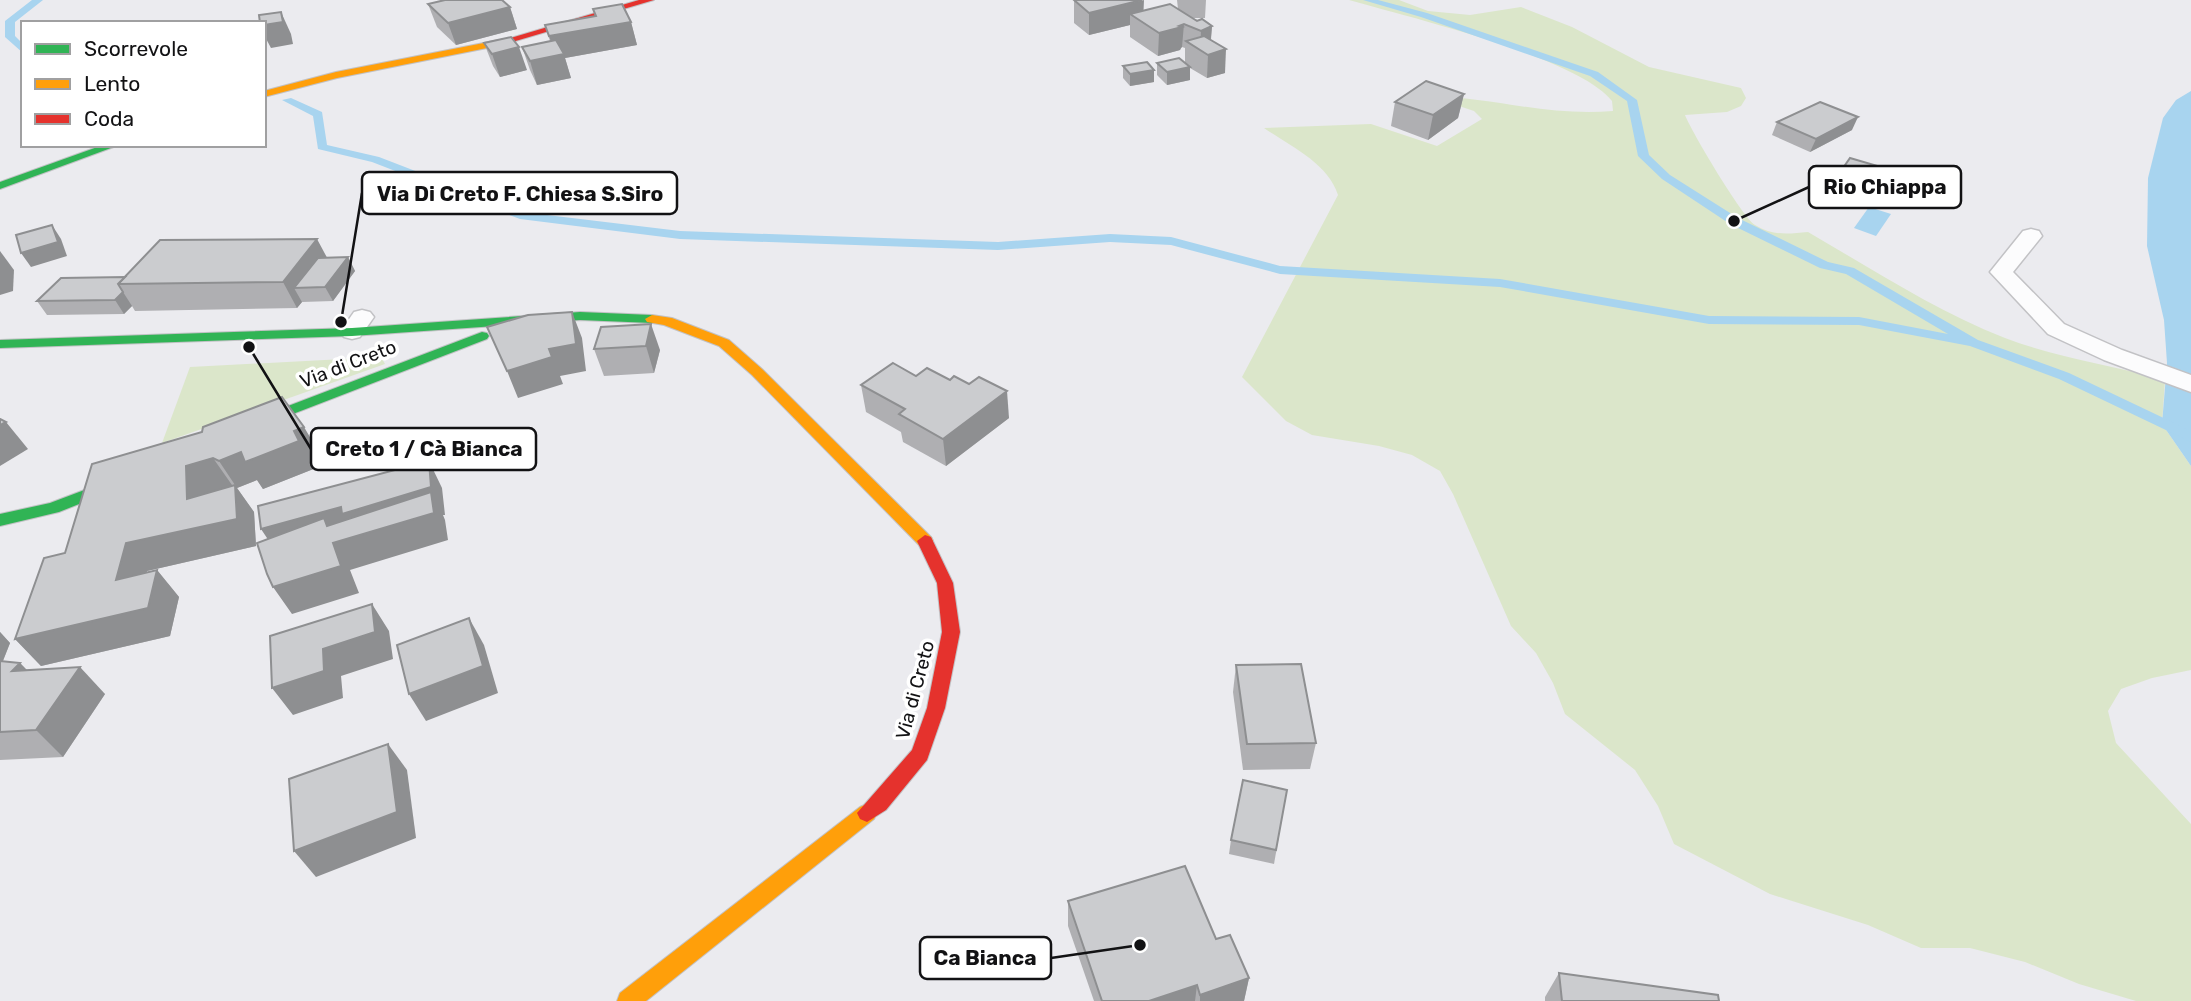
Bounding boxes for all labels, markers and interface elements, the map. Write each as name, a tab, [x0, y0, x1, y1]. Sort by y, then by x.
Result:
legend	[21, 21, 266, 147]
text: Scorrevole	[84, 36, 188, 61]
text: Lento	[84, 71, 140, 96]
text: Coda	[84, 106, 134, 131]
callout: Rio Chiappa	[1809, 166, 1961, 208]
callout: Via Di Creto F. Chiesa S.Siro	[362, 172, 677, 214]
text: Rio Chiappa	[1823, 174, 1947, 199]
text: Via Di Creto F. Chiesa S.Siro	[377, 181, 663, 206]
street label: Via di Creto	[297, 335, 399, 393]
callout: Creto 1 / Cà Bianca	[311, 428, 536, 470]
text: Creto 1 / Cà Bianca	[325, 436, 523, 461]
street label: Via di Creto	[891, 638, 939, 742]
callout: Ca Bianca	[920, 937, 1051, 979]
text: Ca Bianca	[933, 945, 1037, 970]

